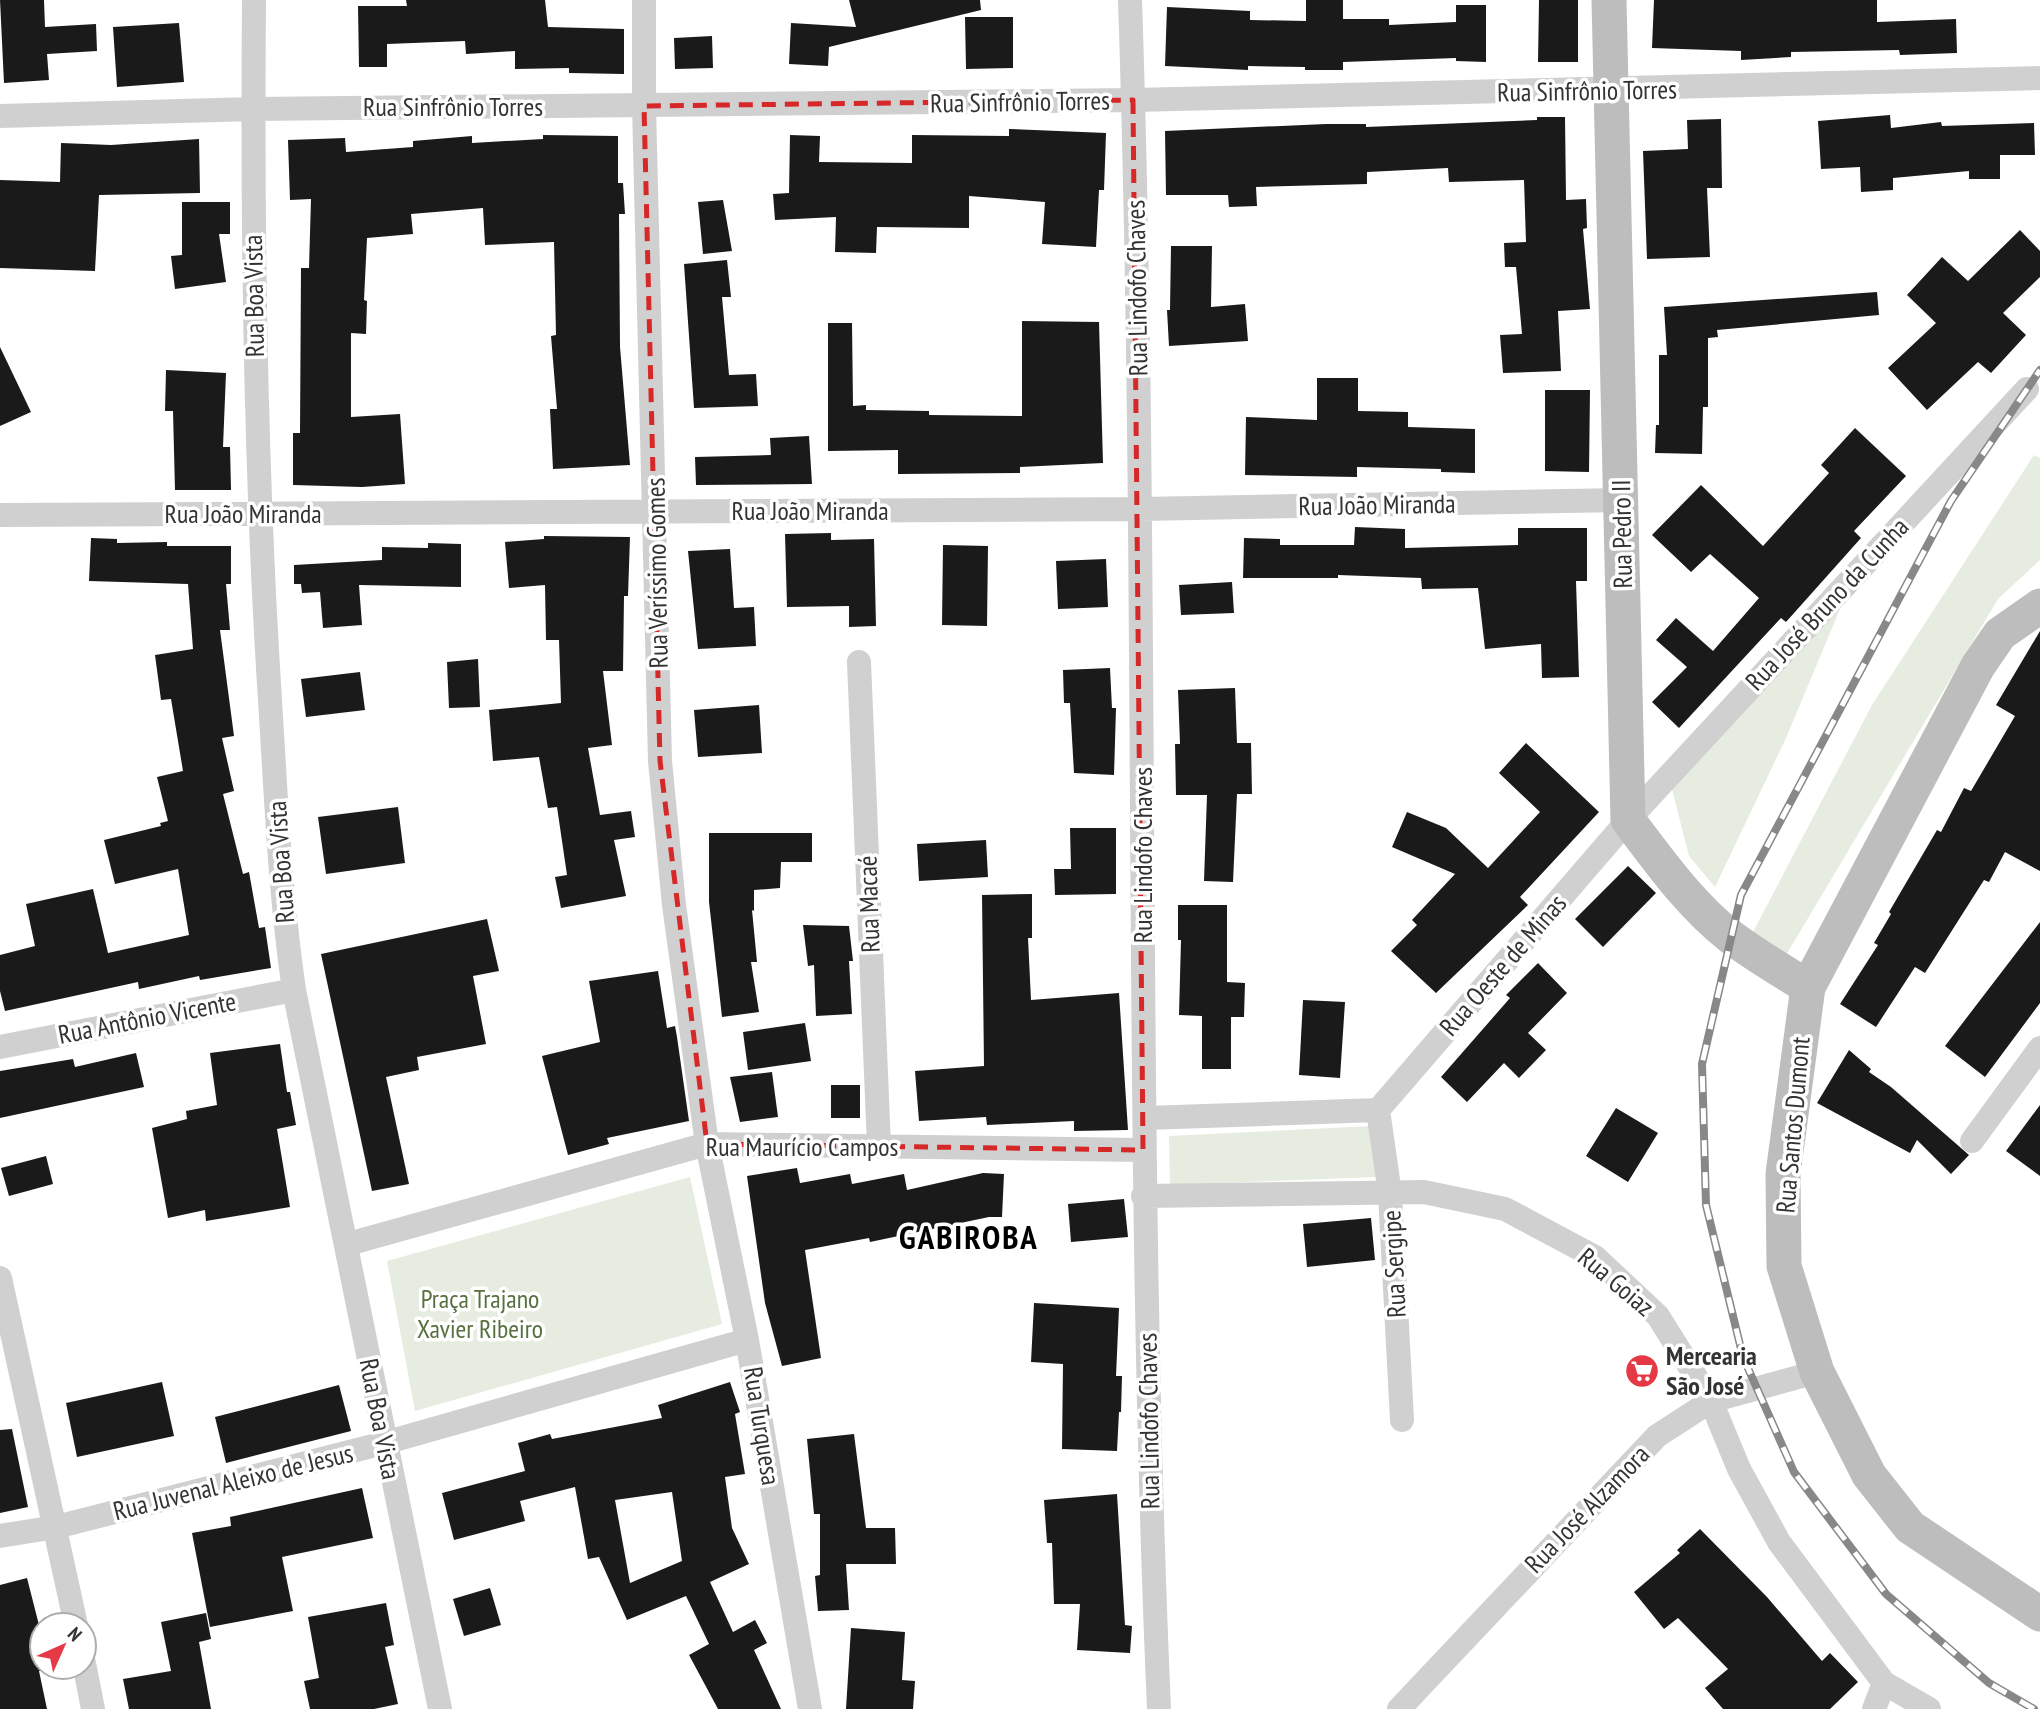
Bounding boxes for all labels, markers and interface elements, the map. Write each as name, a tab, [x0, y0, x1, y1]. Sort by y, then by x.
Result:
street label: Rua Sinfrônio Torres	[1497, 72, 1677, 109]
street label: Rua Sinfrônio Torres	[930, 83, 1110, 120]
street label: Rua Sinfrônio Torres	[363, 90, 543, 123]
street label: Rua Lindofo Chaves	[1118, 200, 1155, 376]
street label: Rua Boa Vista	[236, 234, 271, 358]
street label: Rua Veríssimo Gomes	[638, 477, 675, 669]
street label: Rua Pedro II	[1604, 479, 1639, 589]
street label: Rua João Miranda	[1298, 487, 1456, 522]
street label: Rua João Miranda	[731, 494, 889, 527]
street label: Rua João Miranda	[164, 497, 322, 530]
street label: Rua José Bruno da Cunha	[1738, 510, 1915, 697]
street label: Rua Lindofo Chaves	[1126, 767, 1159, 943]
street label: Rua Boa Vista	[260, 800, 301, 924]
street label: Rua Macaé	[850, 855, 887, 953]
street label: Rua Oeste de Minas	[1432, 887, 1573, 1042]
street label: Rua Antônio Vicente	[55, 984, 239, 1051]
street label: Rua Santos Dumont	[1768, 1035, 1817, 1214]
street label: Rua Maurício Campos	[706, 1130, 898, 1163]
street label: Rua Sergipe	[1374, 1209, 1413, 1319]
district label: GABIROBA	[899, 1215, 1039, 1258]
street label: Rua Goiaz	[1572, 1240, 1661, 1323]
park label: Praça Trajano Xavier Ribeiro	[417, 1282, 543, 1345]
street label: Rua Lindofo Chaves	[1130, 1333, 1167, 1509]
place label: Mercearia São José	[1666, 1339, 1757, 1402]
supermarket icon: Mercearia São José	[1623, 1352, 1661, 1390]
street label: Rua Boa Vista	[353, 1356, 408, 1482]
street label: Rua Turquesa	[737, 1364, 788, 1487]
street label: Rua Juvenal Aleixo de Jesus	[110, 1436, 356, 1527]
street label: Rua José Alzamora	[1517, 1438, 1656, 1580]
north arrow	[28, 1611, 98, 1681]
text: N	[63, 1622, 87, 1646]

